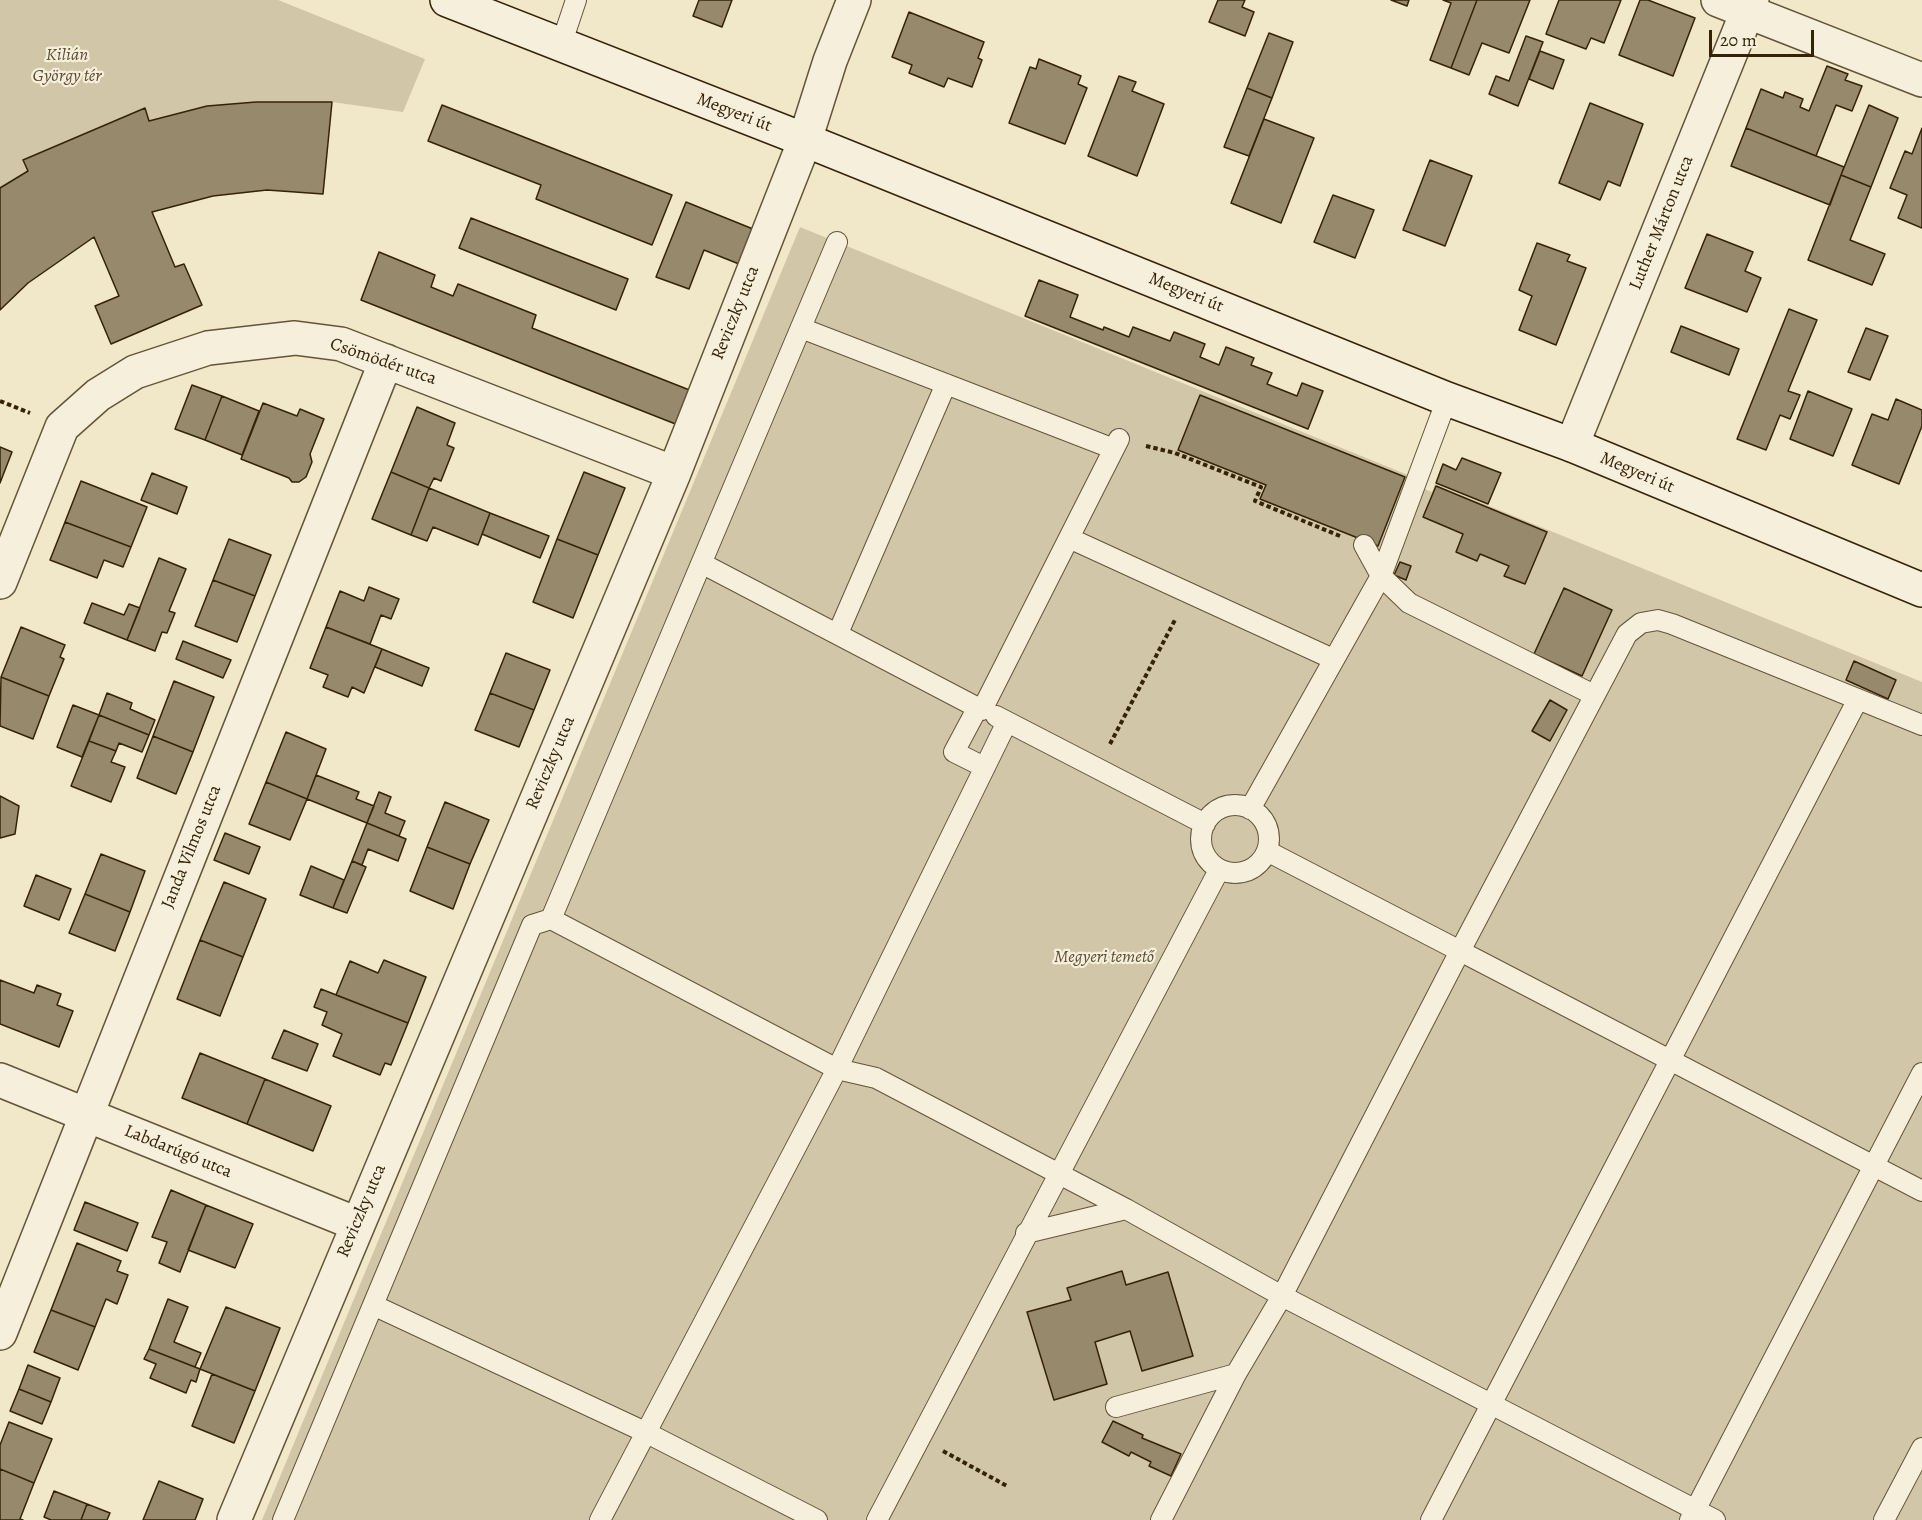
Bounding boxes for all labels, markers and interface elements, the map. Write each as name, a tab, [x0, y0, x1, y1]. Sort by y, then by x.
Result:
scale bar	[1712, 18, 1817, 56]
text: 20 m	[1720, 28, 1757, 52]
park label: Kilián György tér	[33, 45, 101, 88]
street label: Megyeri út	[693, 89, 775, 137]
street label: Luther Márton utca	[1625, 153, 1699, 293]
street label: Reviczky utca	[707, 263, 765, 363]
street label: Megyeri út	[1145, 268, 1227, 318]
street label: Csömödér utca	[327, 334, 439, 390]
street label: Megyeri út	[1597, 448, 1677, 498]
street label: Reviczky utca	[522, 713, 580, 813]
street label: Janda Vilmos utca	[157, 782, 227, 912]
park label: Megyeri temető	[1054, 947, 1154, 969]
street label: Labdarúgó utca	[121, 1121, 235, 1183]
street label: Reviczky utca	[333, 1161, 391, 1261]

